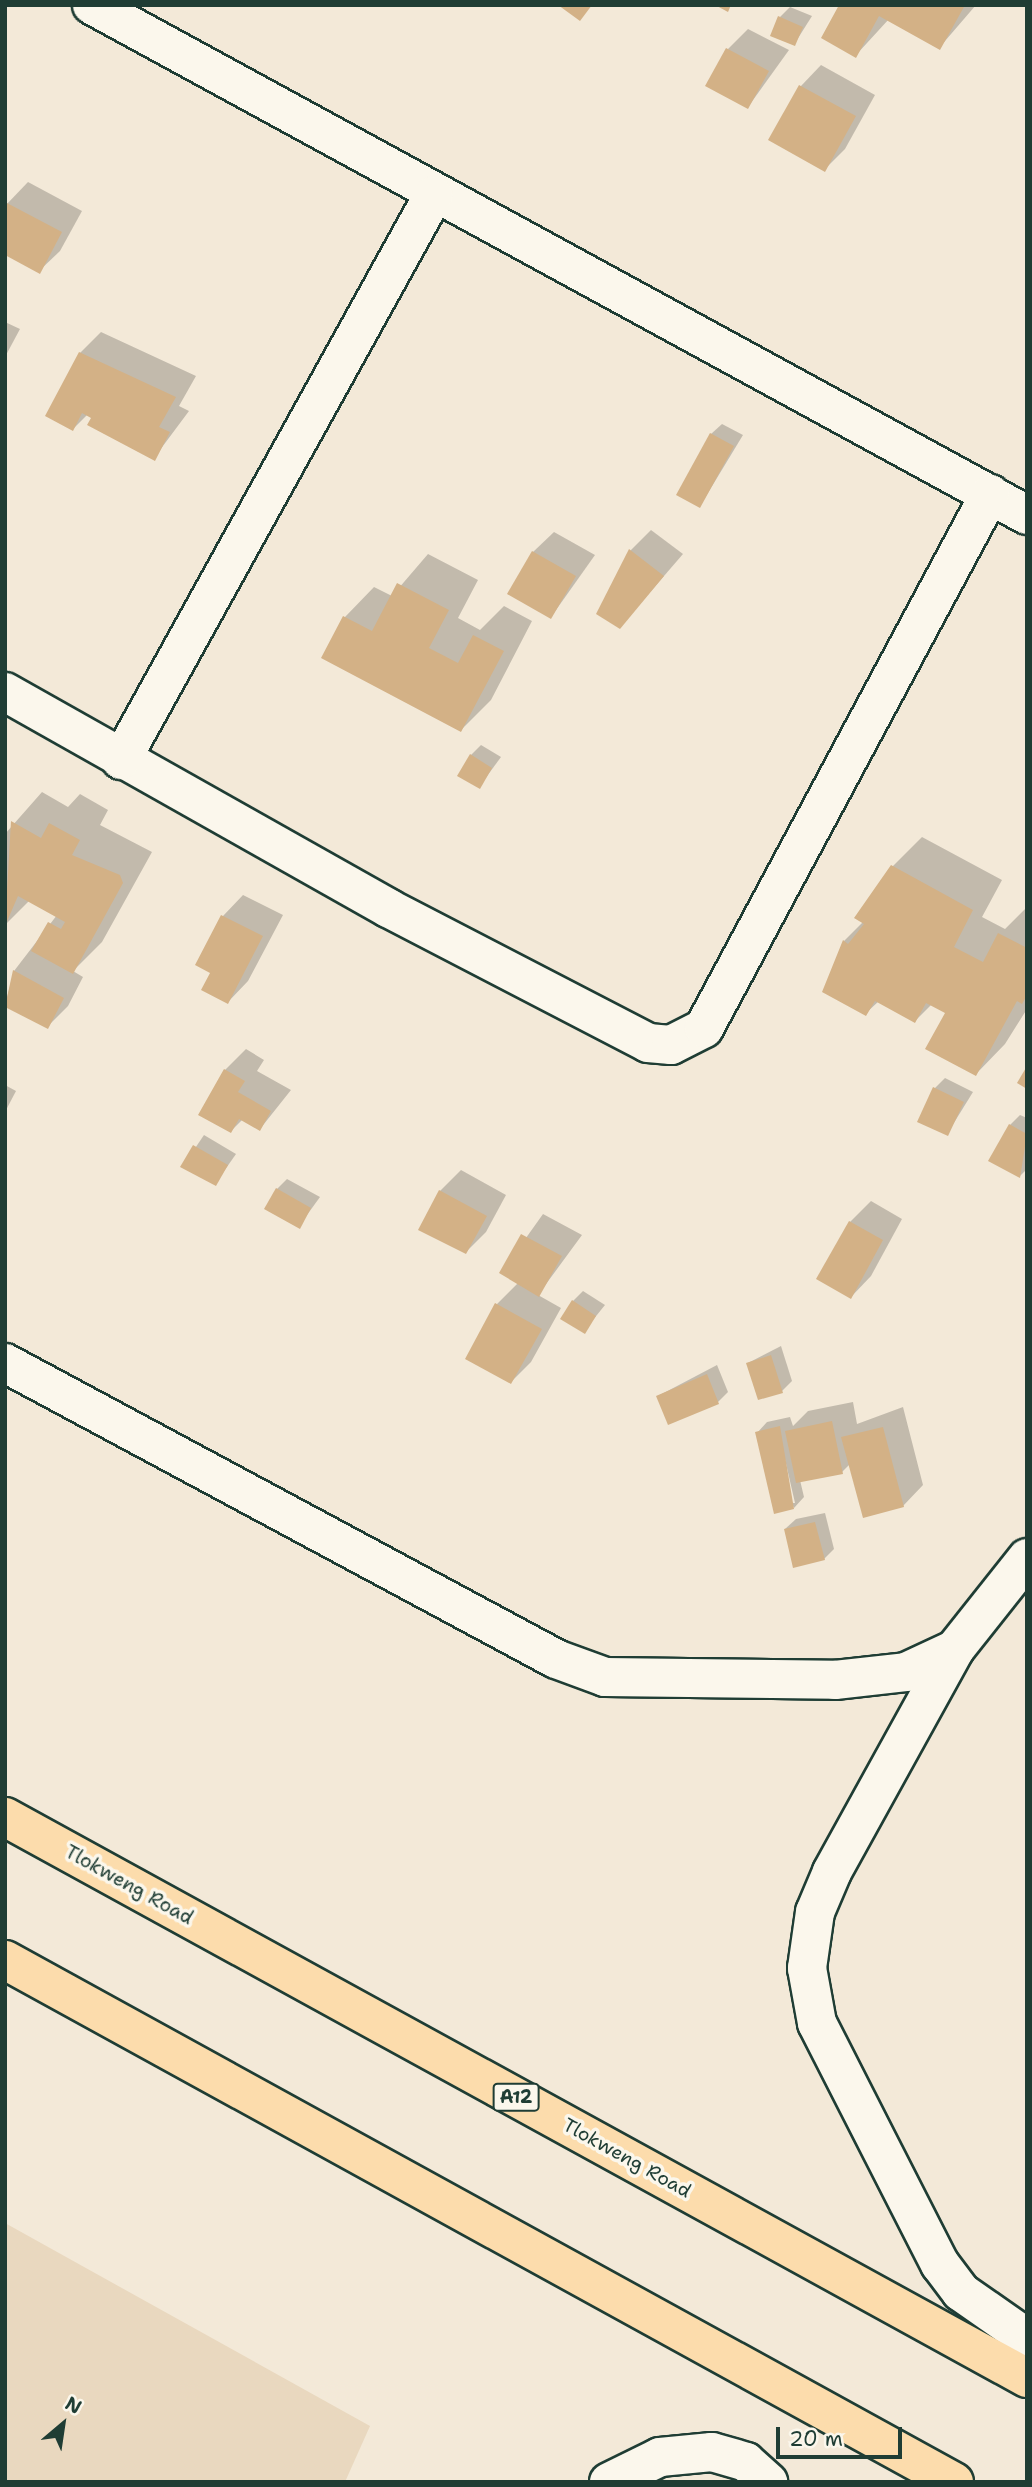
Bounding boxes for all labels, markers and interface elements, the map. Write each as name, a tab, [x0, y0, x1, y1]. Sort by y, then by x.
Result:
street label: Tlokweng Road	[61, 1840, 197, 1930]
road number: A12	[491, 2082, 540, 2112]
street label: Tlokweng Road	[559, 2113, 695, 2203]
north arrow	[28, 2389, 98, 2459]
text: N	[61, 2391, 86, 2420]
scale bar	[780, 2414, 906, 2458]
text: 20 m	[789, 2425, 843, 2453]

